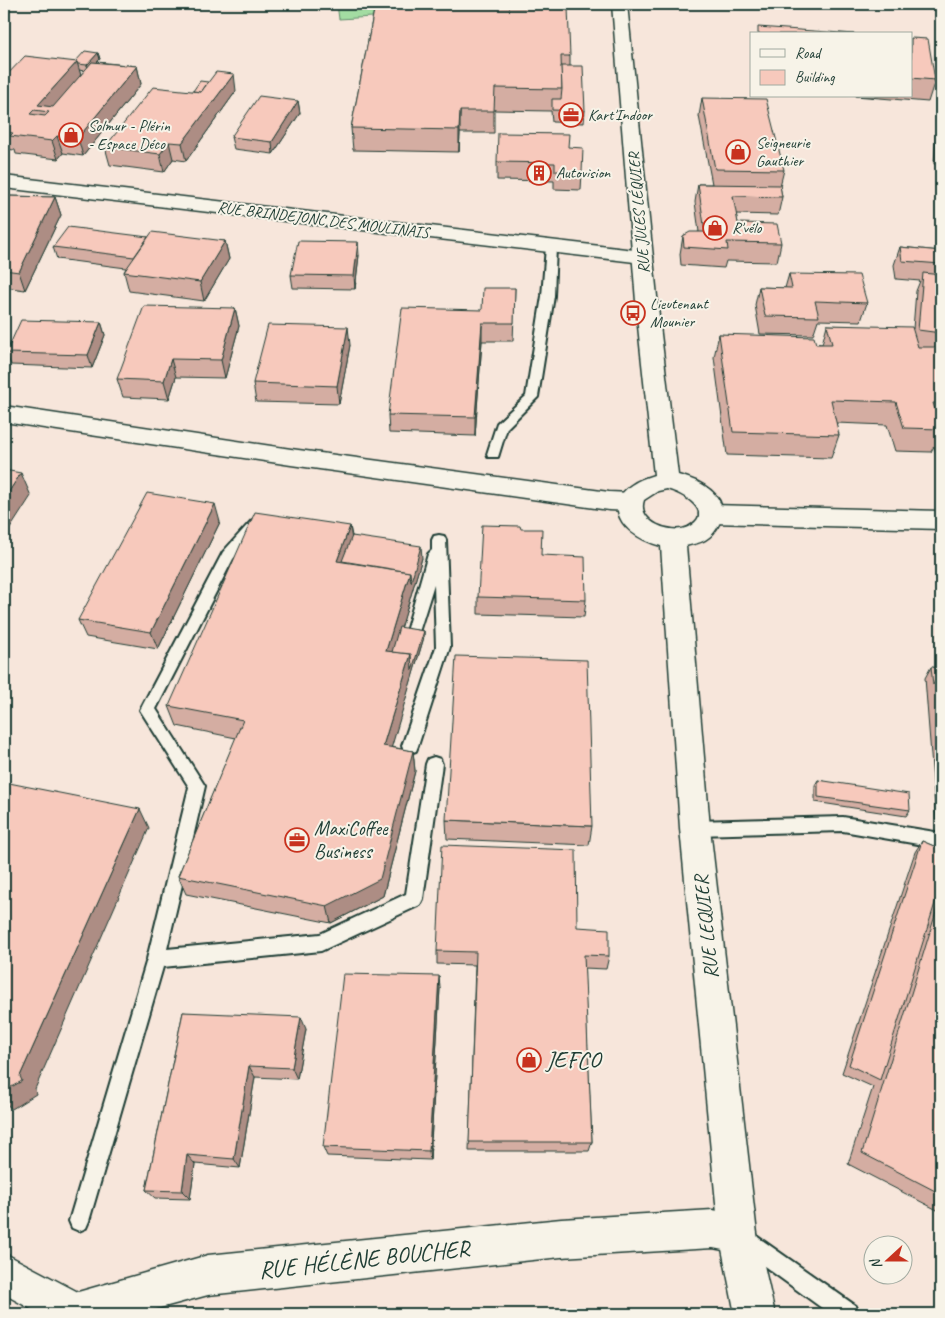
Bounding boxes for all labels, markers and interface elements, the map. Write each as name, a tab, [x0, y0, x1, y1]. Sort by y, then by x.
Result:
legend	[750, 32, 912, 98]
text: Road	[795, 44, 822, 63]
text: Building	[795, 68, 835, 87]
office icon: Kart'Indoor	[558, 102, 584, 128]
place label: Kart'Indoor	[588, 105, 653, 125]
place label: Solmur - Plérin - Espace Déco	[88, 116, 171, 154]
shop icon: Solmur - Plérin - Espace Déco	[58, 122, 84, 148]
place label: Seigneurie Gauthier	[756, 133, 811, 171]
shop icon: Seigneurie Gauthier	[725, 139, 751, 165]
street label: RUE JULES LÉQUIER	[624, 150, 654, 274]
building icon: Autovision	[526, 160, 552, 186]
place label: Autovision	[556, 163, 611, 183]
street label: RUE BRINDEJONC DES MOULINAIS	[216, 197, 432, 243]
shop icon: R'vélo	[702, 215, 728, 241]
place label: R'vélo	[732, 218, 763, 238]
place label: Lieutenant Mounier	[650, 294, 709, 332]
bus stop icon: Lieutenant Mounier	[620, 300, 646, 326]
place label: MaxiCoffee Business	[314, 816, 389, 864]
office icon: MaxiCoffee Business	[284, 827, 310, 853]
street label: RUE LEQUIER	[688, 872, 724, 980]
place label: JEFCO	[545, 1045, 603, 1075]
shop icon: JEFCO	[516, 1047, 542, 1073]
street label: RUE HÉLÈNE BOUCHER	[257, 1233, 473, 1285]
north arrow	[862, 1236, 912, 1286]
text: N	[866, 1255, 886, 1272]

